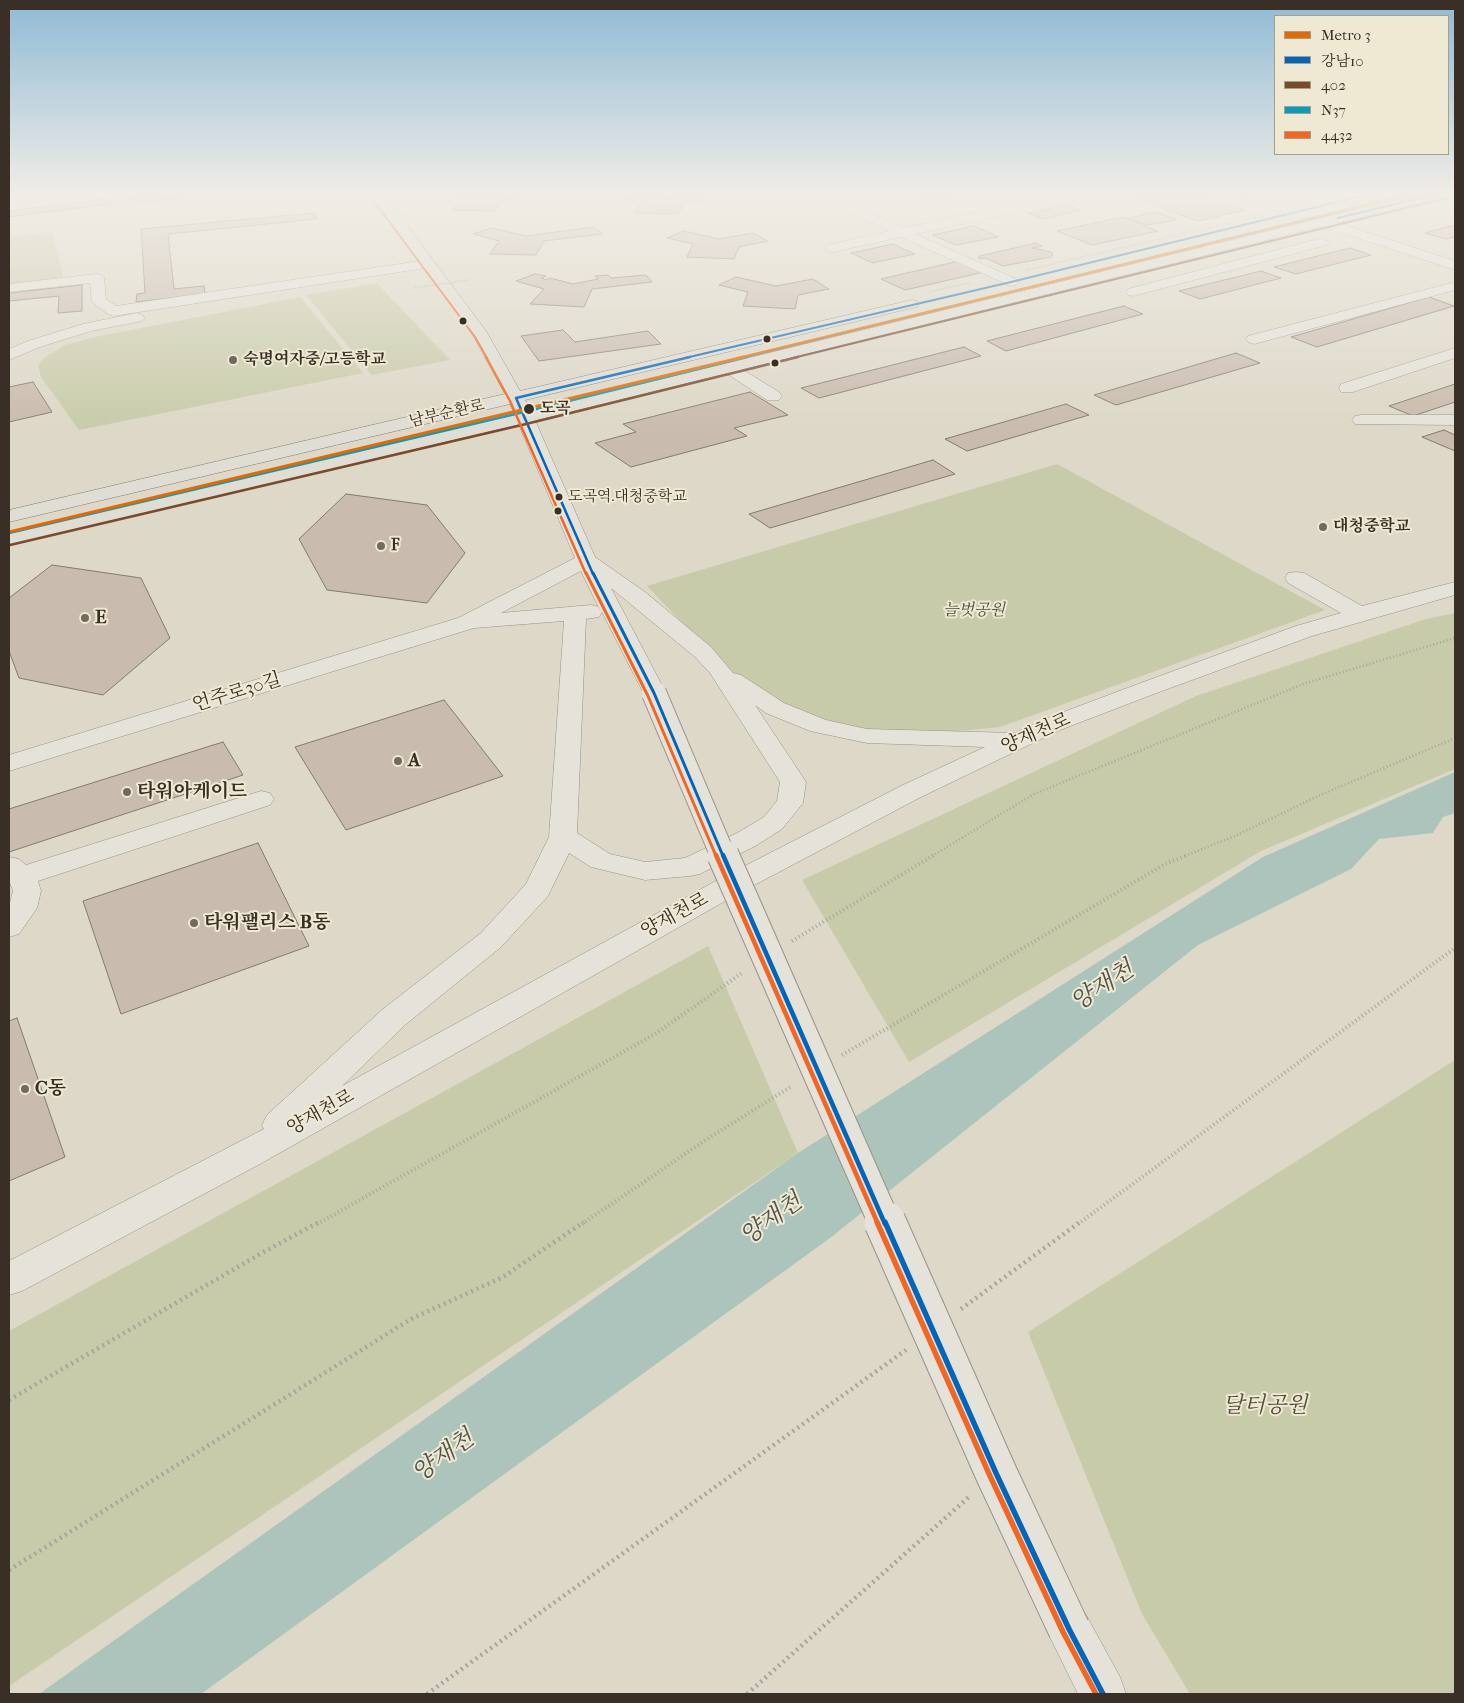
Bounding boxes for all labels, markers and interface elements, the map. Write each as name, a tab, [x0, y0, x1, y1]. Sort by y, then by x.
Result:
legend	[1274, 15, 1449, 155]
text: Metro 3	[1321, 26, 1371, 44]
text: 강남10	[1321, 52, 1364, 70]
text: 402	[1321, 76, 1346, 94]
text: N37	[1321, 101, 1346, 119]
text: 4432	[1321, 126, 1353, 144]
unlabelled marker	[458, 316, 468, 326]
unlabelled marker	[762, 334, 772, 344]
place label: 숙명여자중/고등학교	[243, 350, 386, 370]
marker: 숙명여자중/고등학교	[227, 354, 239, 366]
unlabelled marker	[770, 358, 780, 368]
street label: 남부순환로	[407, 396, 487, 432]
place label: 도곡	[540, 399, 571, 419]
marker: 도곡	[522, 402, 536, 416]
place label: 도곡역.대청중학교	[568, 488, 687, 506]
marker: 도곡역.대청중학교	[554, 492, 564, 502]
unlabelled marker	[553, 506, 563, 516]
place label: 대청중학교	[1333, 517, 1410, 537]
marker: 대청중학교	[1317, 521, 1329, 533]
place label: F	[391, 536, 400, 556]
marker: F	[375, 540, 387, 552]
park label: 늘벗공원	[943, 601, 1005, 621]
place label: E	[95, 607, 107, 629]
marker: E	[79, 612, 91, 624]
street label: 언주로30길	[190, 669, 284, 717]
street label: 양재천로	[998, 709, 1074, 759]
place label: A	[408, 750, 420, 772]
marker: A	[392, 755, 404, 767]
place label: 타워아케이드	[137, 781, 247, 803]
marker: 타워아케이드	[121, 786, 133, 798]
street label: 양재천로	[637, 888, 713, 944]
place label: 타워팰리스 B동	[204, 912, 331, 934]
marker: 타워팰리스 B동	[188, 917, 200, 929]
water label: 양재천	[1066, 956, 1140, 1018]
place label: C동	[35, 1078, 66, 1100]
marker: C동	[19, 1083, 31, 1095]
street label: 양재천로	[283, 1085, 359, 1141]
water label: 양재천	[735, 1188, 809, 1252]
park label: 달터공원	[1222, 1394, 1308, 1420]
water label: 양재천	[407, 1425, 481, 1489]

